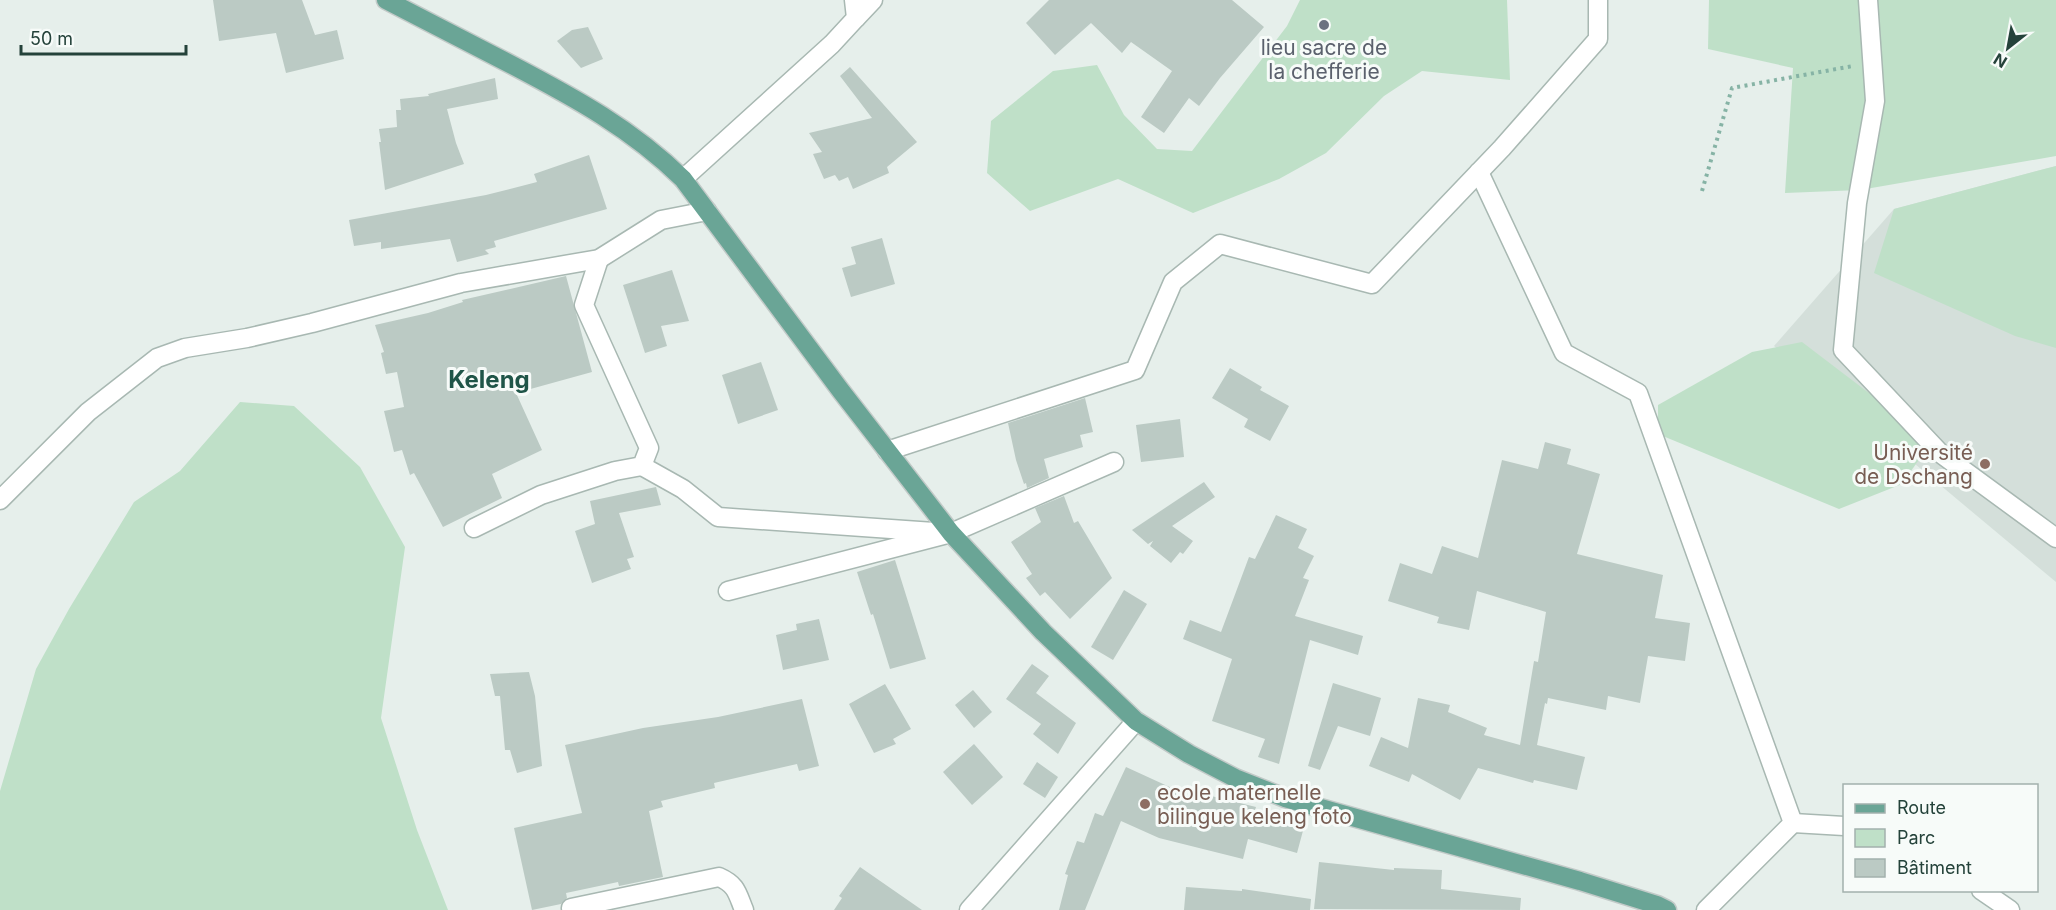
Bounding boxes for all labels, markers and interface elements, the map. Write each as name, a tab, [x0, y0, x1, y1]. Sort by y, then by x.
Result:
scale bar	[21, 18, 186, 56]
marker: lieu sacre de la chefferie	[1317, 18, 1331, 32]
north arrow	[1978, 18, 2038, 78]
text: 50 m	[30, 28, 73, 49]
place label: lieu sacre de la chefferie	[1261, 35, 1387, 84]
text: N	[1990, 49, 2011, 73]
district label: Keleng	[448, 365, 530, 394]
place label: Université de Dschang	[1854, 440, 1973, 489]
marker: Université de Dschang	[1978, 457, 1992, 471]
place label: ecole maternelle bilingue keleng foto	[1157, 780, 1352, 829]
legend	[1843, 784, 2038, 892]
marker: ecole maternelle bilingue keleng foto	[1138, 797, 1152, 811]
text: Route	[1897, 797, 1946, 818]
text: Parc	[1897, 827, 1935, 848]
text: Bâtiment	[1897, 857, 1972, 878]

